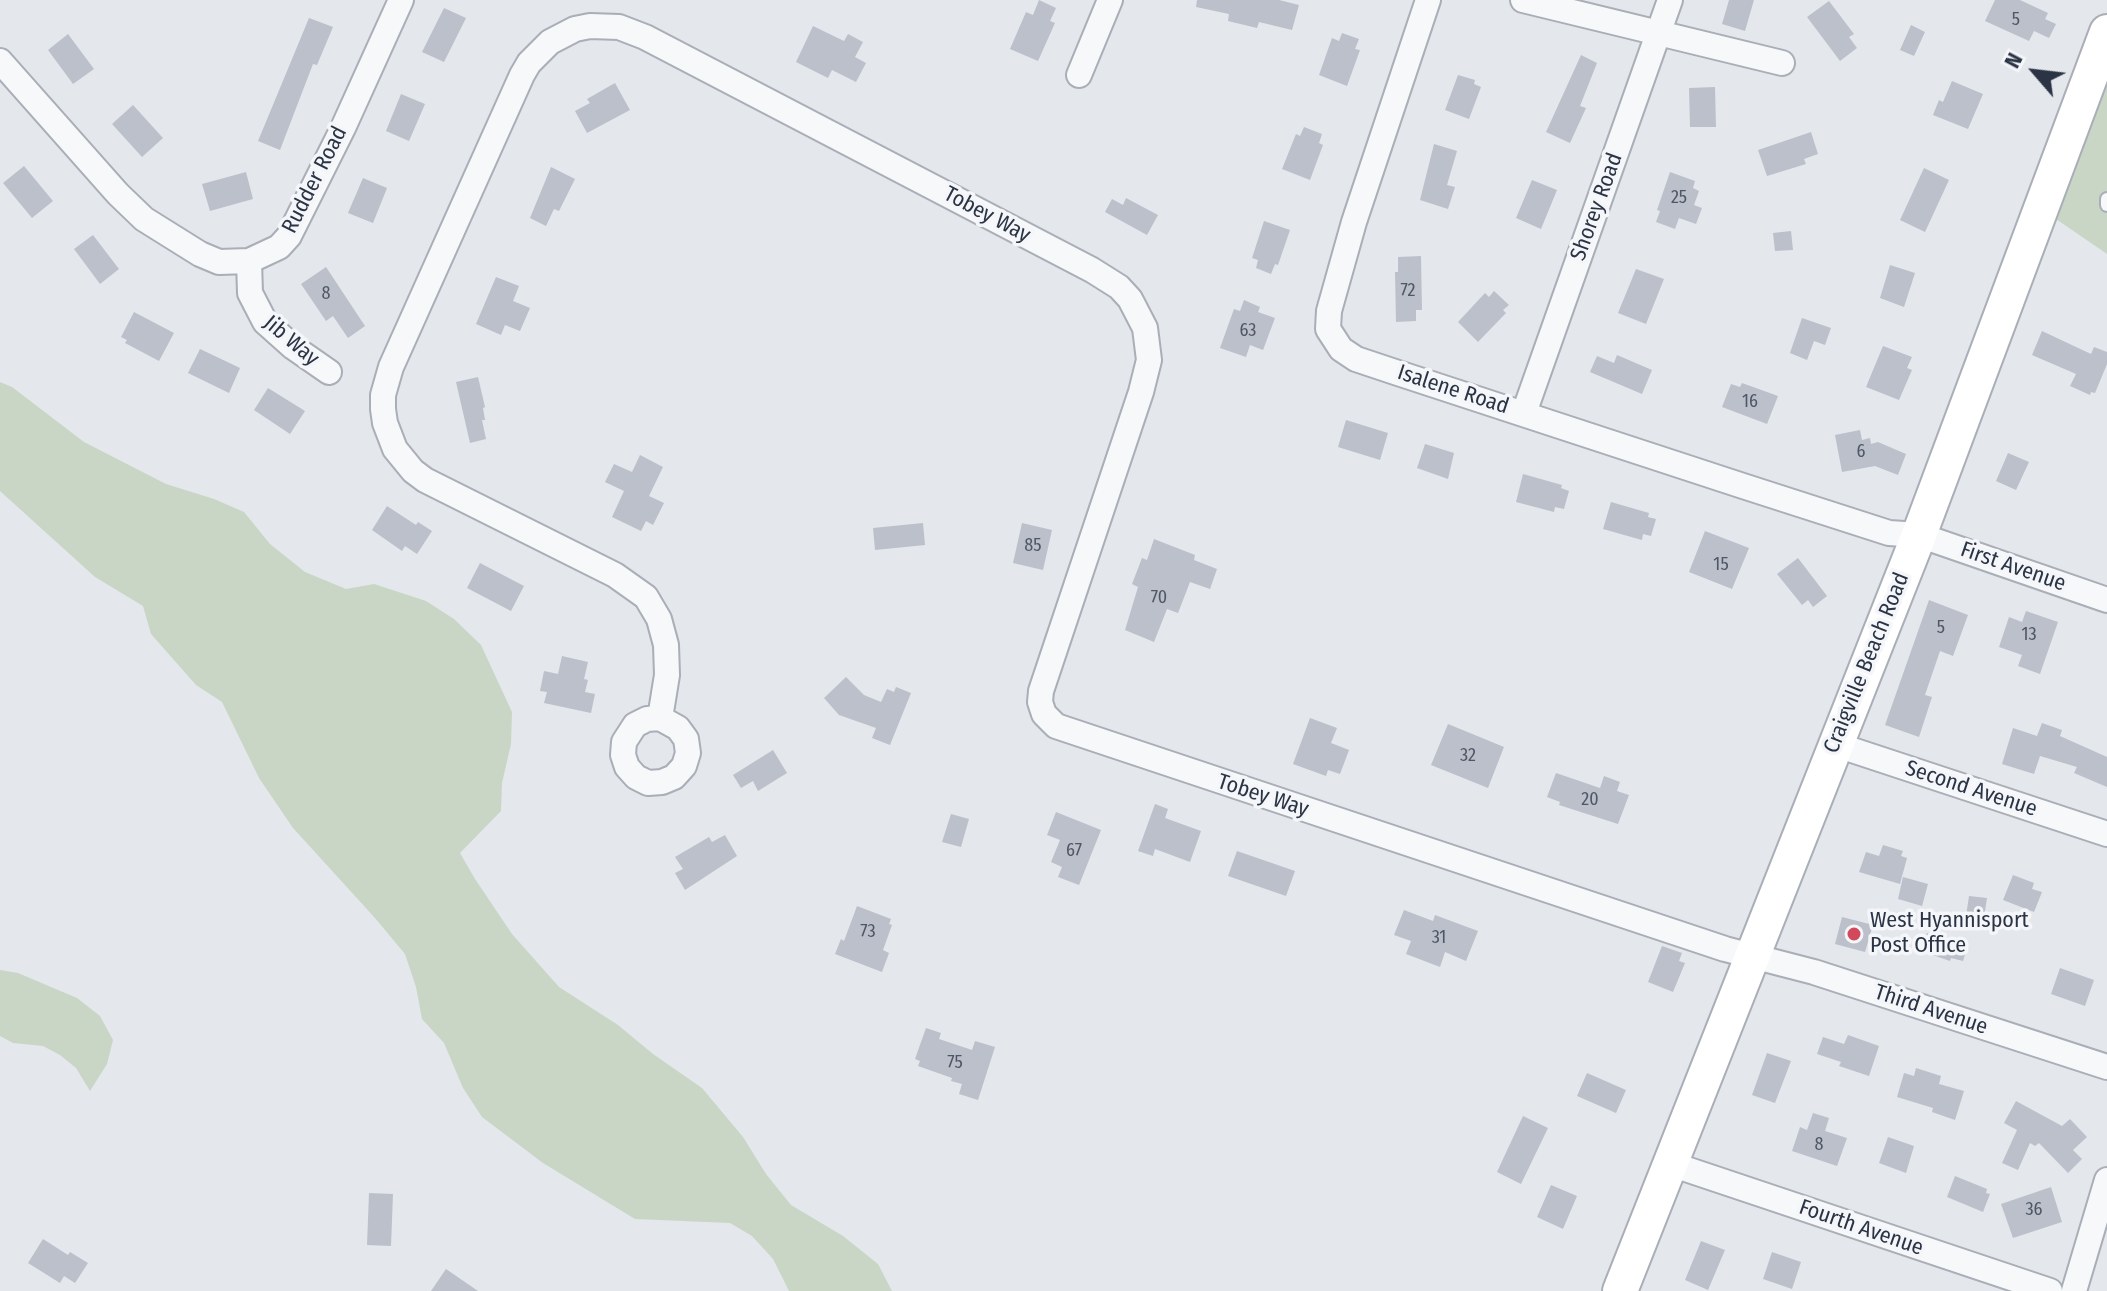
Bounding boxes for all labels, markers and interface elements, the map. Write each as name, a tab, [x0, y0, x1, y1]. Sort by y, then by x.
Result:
house number: 5	[2012, 9, 2020, 31]
north arrow	[1995, 32, 2075, 112]
text: N	[1998, 48, 2028, 73]
street label: Rudder Road	[277, 122, 353, 238]
street label: Shorey Road	[1565, 150, 1629, 264]
street label: Tobey Way	[939, 181, 1035, 249]
house number: 25	[1671, 187, 1687, 209]
house number: 72	[1400, 280, 1416, 302]
house number: 8	[322, 283, 330, 305]
street label: Jib Way	[258, 310, 324, 372]
house number: 63	[1240, 320, 1256, 342]
street label: Isalene Road	[1394, 360, 1512, 420]
house number: 16	[1742, 391, 1758, 413]
house number: 6	[1857, 441, 1865, 463]
house number: 85	[1024, 535, 1042, 557]
street label: First Avenue	[1957, 537, 2069, 597]
house number: 15	[1713, 554, 1729, 576]
street label: Craigville Beach Road	[1819, 569, 1915, 757]
house number: 70	[1151, 587, 1167, 609]
house number: 5	[1937, 617, 1945, 639]
house number: 13	[2021, 624, 2037, 646]
house number: 32	[1460, 745, 1476, 767]
street label: Second Avenue	[1902, 755, 2040, 823]
street label: Tobey Way	[1214, 769, 1312, 823]
house number: 20	[1581, 789, 1599, 811]
house number: 67	[1066, 840, 1082, 862]
place label: West Hyannisport Post Office	[1870, 908, 2029, 960]
house number: 73	[860, 921, 876, 943]
marker: West Hyannisport Post Office	[1845, 925, 1863, 943]
house number: 31	[1432, 927, 1446, 949]
street label: Third Avenue	[1871, 979, 1991, 1041]
house number: 75	[947, 1052, 963, 1074]
house number: 8	[1815, 1134, 1823, 1156]
street label: Fourth Avenue	[1795, 1194, 1927, 1262]
house number: 36	[2025, 1199, 2043, 1221]

